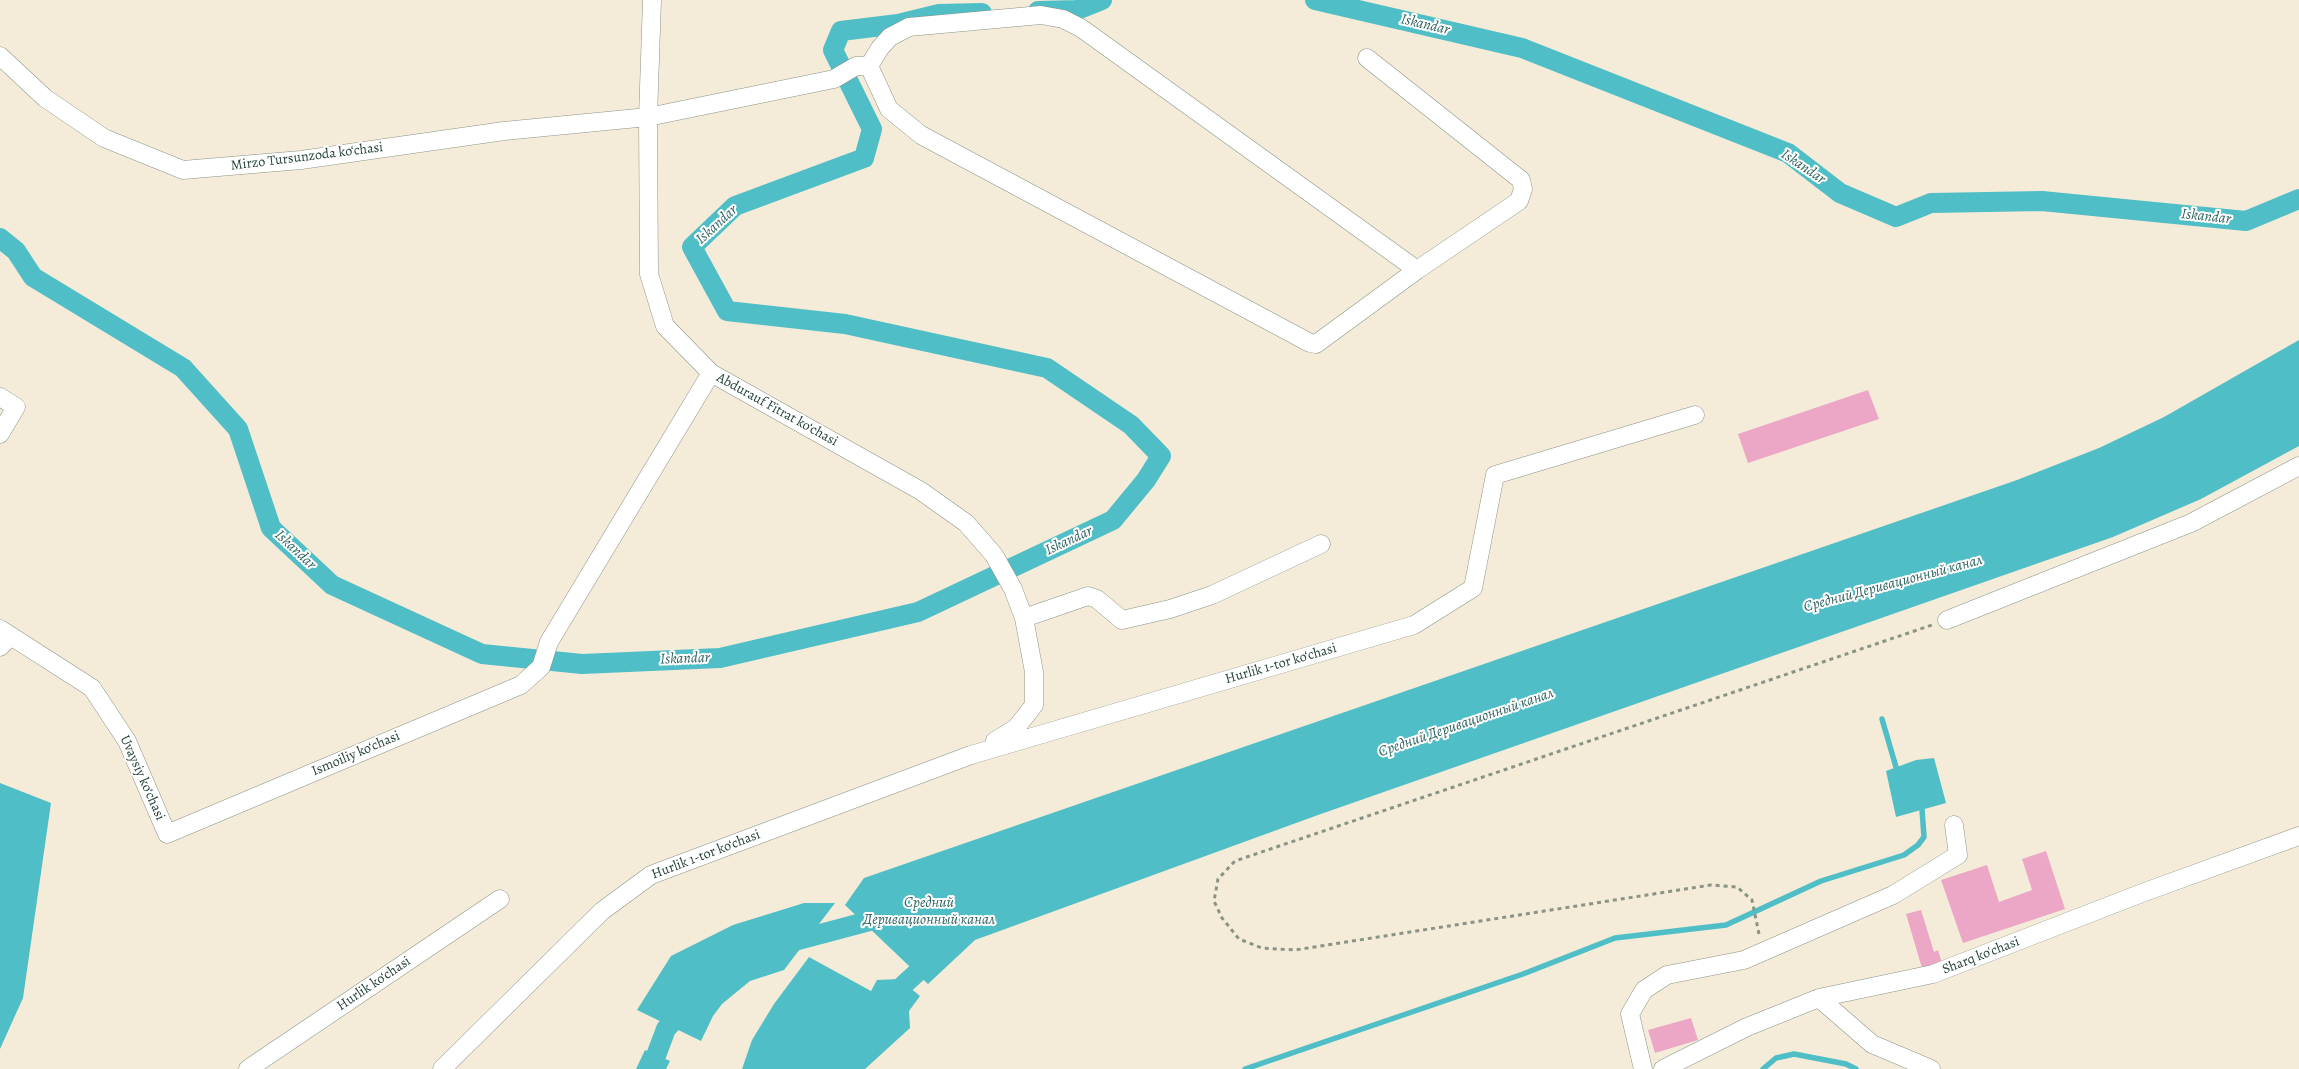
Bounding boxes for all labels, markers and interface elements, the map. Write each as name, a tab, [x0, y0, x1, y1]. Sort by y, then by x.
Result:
water label: Iskandar	[1399, 11, 1451, 39]
street label: Mirzo Tursunzoda ko‘chasi	[230, 139, 384, 175]
water label: Iskandar	[1777, 146, 1829, 188]
water label: Iskandar	[692, 202, 742, 248]
water label: Iskandar	[2180, 205, 2232, 229]
street label: Abdurauf Fitrat ko‘chasi	[713, 370, 841, 450]
water label: Iskandar	[1043, 522, 1095, 560]
water label: Iskandar	[271, 526, 319, 574]
water label: Средний Деривационный канал	[1802, 551, 1984, 617]
street label: Hurlik 1-tor ko‘chasi	[1223, 640, 1339, 688]
water label: Iskandar	[660, 649, 710, 669]
water label: Средний Деривационный канал	[1376, 685, 1556, 761]
street label: Ismoiliy ko‘chasi	[309, 728, 403, 780]
street label: Uvaysiy ko‘chasi	[116, 733, 168, 823]
street label: Hurlik 1-tor ko‘chasi	[649, 827, 763, 883]
water label: Средний Деривационный канал	[863, 894, 995, 929]
street label: Sharq ko'chasi	[1940, 934, 2022, 978]
street label: Hurlik ko‘chasi	[334, 953, 414, 1015]

